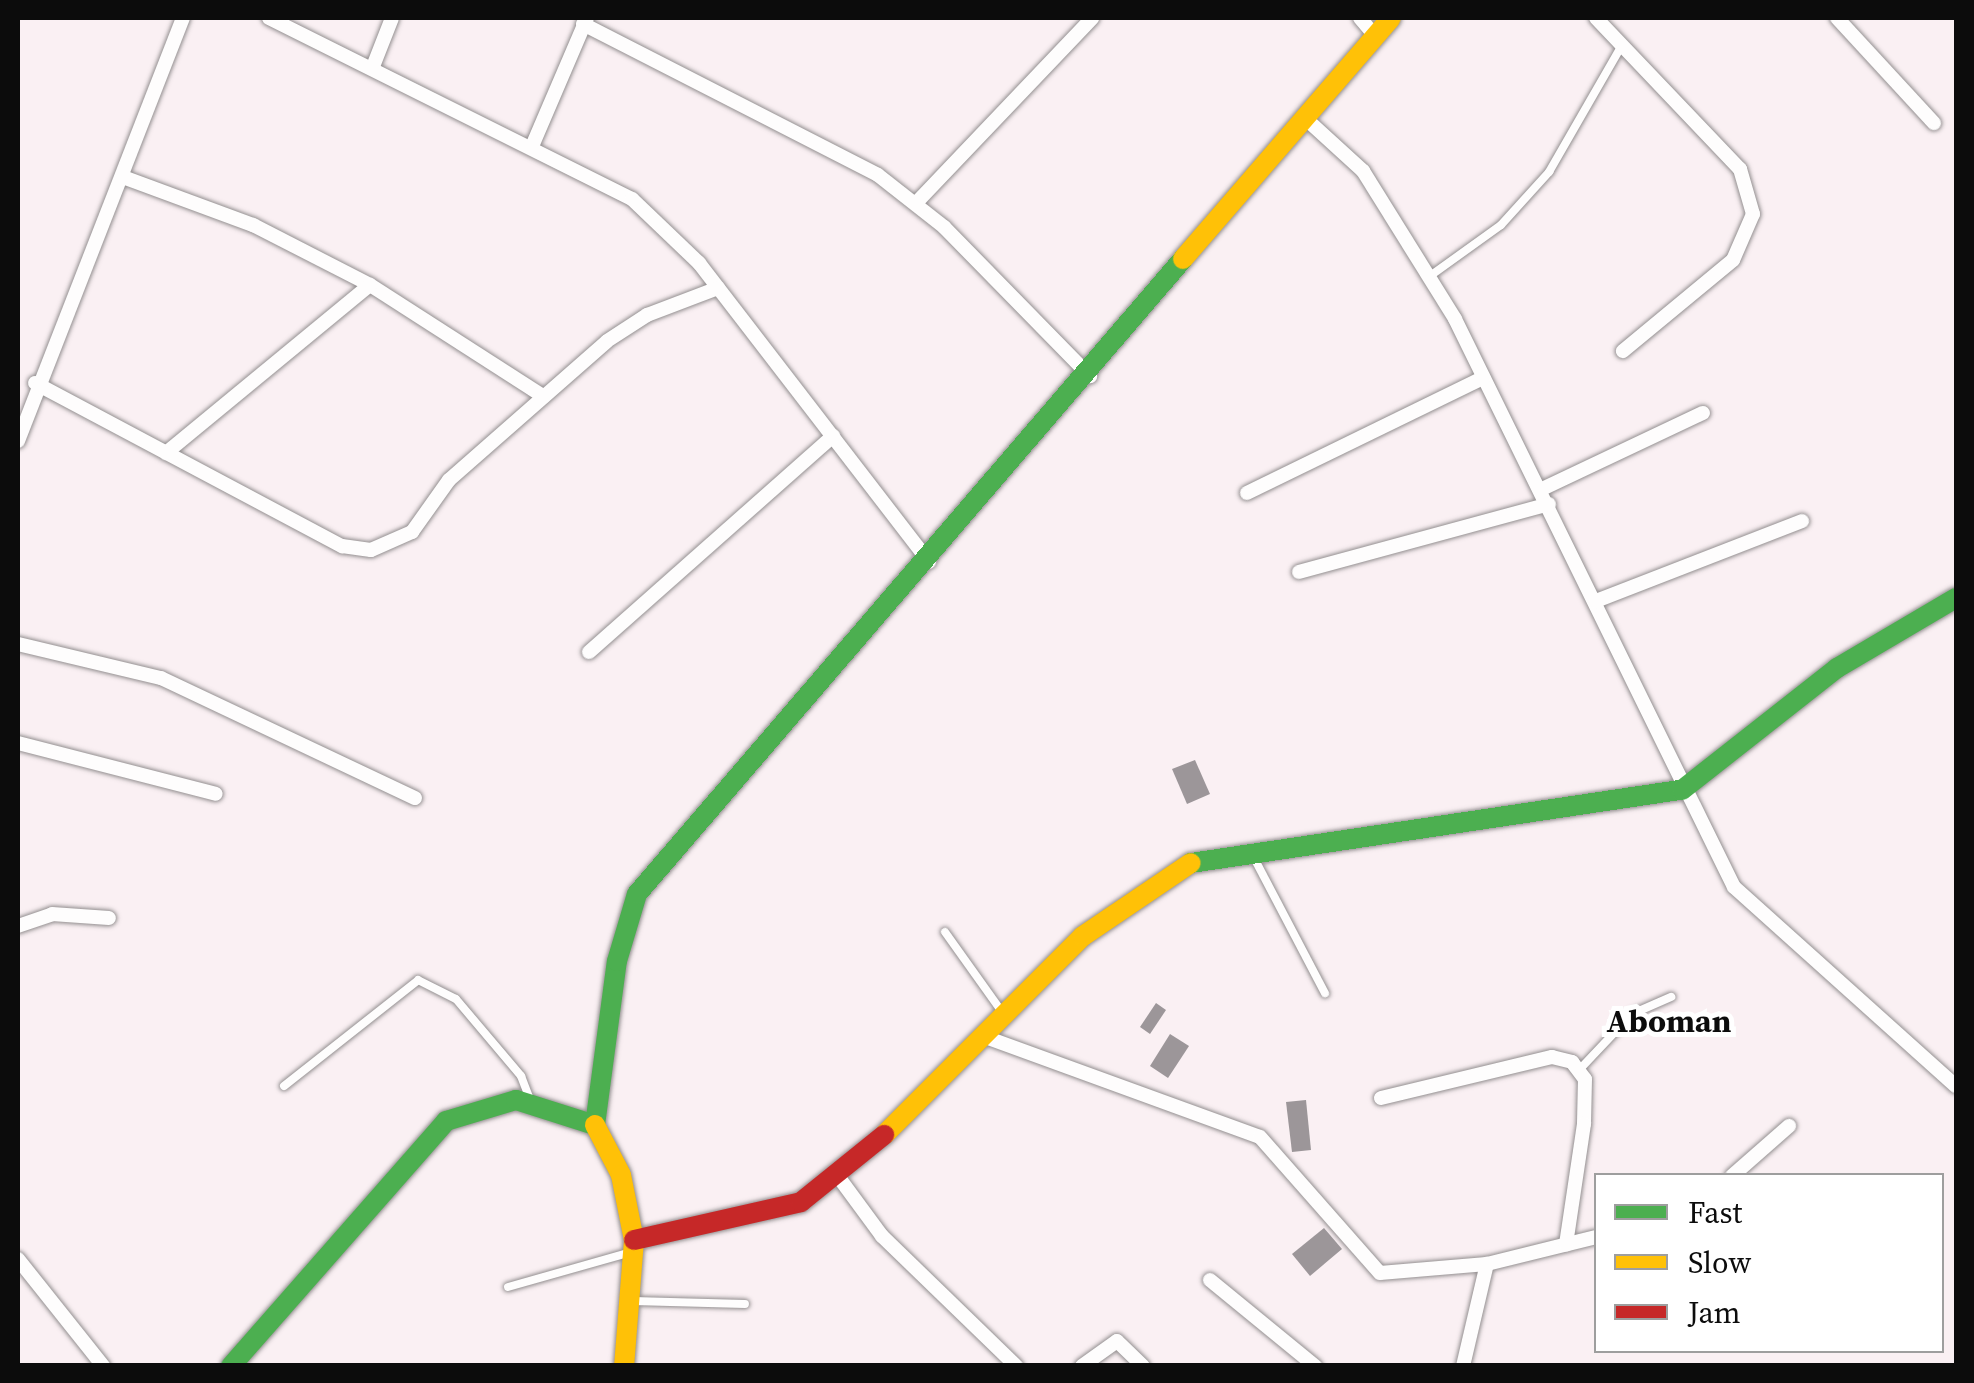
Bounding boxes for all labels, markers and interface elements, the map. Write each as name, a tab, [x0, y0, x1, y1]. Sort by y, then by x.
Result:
district label: Aboman	[1607, 1002, 1731, 1040]
legend	[1594, 1173, 1944, 1353]
text: Fast	[1688, 1192, 1742, 1233]
text: Slow	[1688, 1242, 1751, 1283]
text: Jam	[1688, 1292, 1741, 1333]

